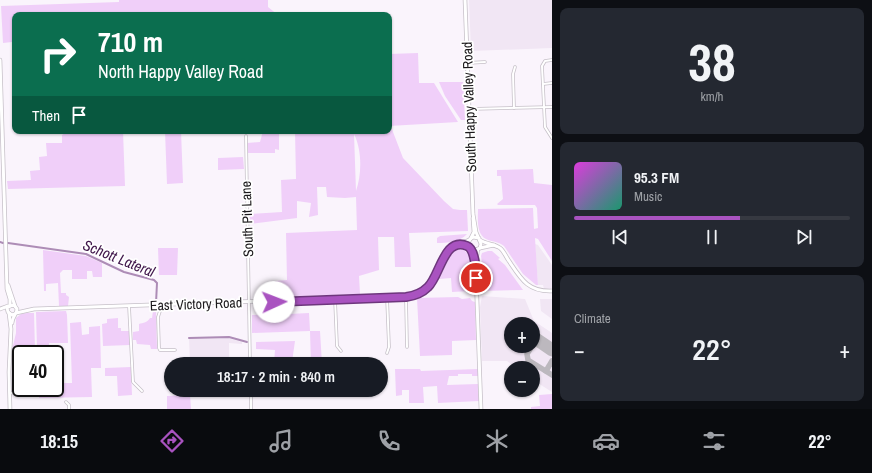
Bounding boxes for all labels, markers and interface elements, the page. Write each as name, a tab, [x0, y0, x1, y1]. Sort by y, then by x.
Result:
text: 710 m	[98, 23, 163, 61]
text: 38	[688, 27, 736, 97]
icon: right	[32, 28, 84, 80]
street label: South Happy Valley Road	[458, 41, 480, 173]
text: North Happy Valley Road	[98, 59, 263, 84]
text: km/h	[700, 88, 724, 105]
icon: arrive	[68, 104, 90, 126]
text: Then	[32, 105, 60, 126]
text: 95.3 FM	[634, 167, 679, 188]
street label: South Pit Lane	[237, 181, 257, 257]
text: Music	[634, 188, 662, 205]
icon: previous	[609, 226, 631, 248]
icon: pause	[701, 226, 723, 248]
icon: next	[793, 226, 815, 248]
water label: Schott Lateral	[80, 234, 158, 282]
pin	[459, 261, 493, 295]
icon: arrive	[465, 267, 487, 289]
position arrow	[253, 281, 295, 323]
street label: East Victory Road	[150, 293, 242, 315]
text: Climate	[574, 310, 611, 327]
map controls	[504, 317, 540, 397]
button: +	[504, 317, 540, 353]
text: 22°	[692, 329, 732, 369]
text: −	[574, 335, 585, 365]
text: +	[839, 335, 850, 365]
speed limit sign: 40	[12, 345, 64, 397]
button: −	[504, 361, 540, 397]
text: 18:17 · 2 min · 840 m	[217, 366, 335, 387]
icon: directions	[158, 427, 186, 455]
icon: music	[267, 427, 295, 455]
icon: phone	[375, 427, 403, 455]
icon: climate	[483, 427, 511, 455]
icon: car	[592, 427, 620, 455]
icon: filters	[700, 427, 728, 455]
text: 18:15	[40, 429, 78, 454]
text: 22°	[808, 429, 832, 454]

